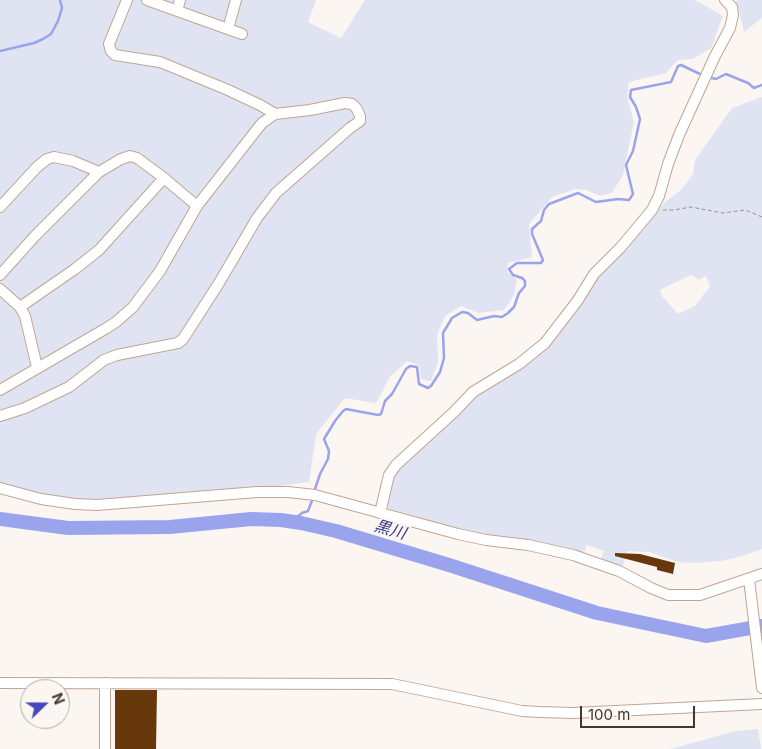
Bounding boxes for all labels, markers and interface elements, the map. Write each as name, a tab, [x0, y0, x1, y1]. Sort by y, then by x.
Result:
water label: 黒川	[372, 516, 408, 544]
north arrow	[20, 679, 70, 729]
text: N	[49, 690, 68, 707]
scale bar	[582, 696, 697, 728]
text: 100 m	[588, 705, 630, 724]

